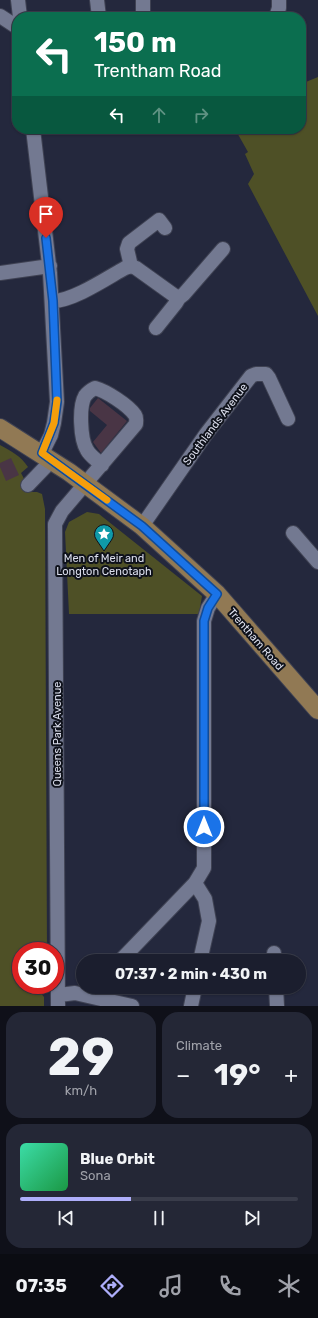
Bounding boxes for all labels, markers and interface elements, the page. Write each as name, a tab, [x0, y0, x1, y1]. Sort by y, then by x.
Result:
text: 150 m	[94, 26, 177, 59]
icon: left	[28, 28, 80, 80]
text: Trentham Road	[94, 60, 221, 82]
icon: left	[106, 104, 128, 126]
icon: ahead	[148, 104, 170, 126]
icon: right	[190, 104, 212, 126]
pin	[29, 197, 63, 238]
icon: arrive	[35, 203, 57, 225]
street label: Southlands Avenue	[180, 381, 250, 468]
place icon: Men of Meir and Longton Cenotaph	[93, 523, 115, 551]
place label: Men of Meir and Longton Cenotaph	[56, 552, 152, 578]
street label: Trentham Road	[225, 606, 286, 673]
street label: Queens Park Avenue	[51, 681, 64, 787]
position arrow	[183, 806, 225, 848]
speed limit sign: 30	[12, 942, 64, 994]
text: 07:37 · 2 min · 430 m	[115, 965, 267, 983]
text: 29	[47, 1026, 115, 1088]
text: Climate	[176, 1038, 222, 1053]
text: 19°	[214, 1057, 261, 1093]
text: −	[176, 1062, 190, 1089]
text: +	[284, 1062, 298, 1089]
text: km/h	[65, 1083, 97, 1098]
text: Blue Orbit	[80, 1150, 155, 1168]
text: Sona	[80, 1168, 111, 1183]
icon: previous	[55, 1207, 77, 1229]
icon: pause	[148, 1207, 170, 1229]
icon: next	[241, 1207, 263, 1229]
icon: directions	[98, 1272, 126, 1300]
icon: music	[157, 1272, 185, 1300]
icon: phone	[216, 1272, 244, 1300]
icon: climate	[275, 1272, 303, 1300]
text: 07:35	[15, 1275, 67, 1297]

